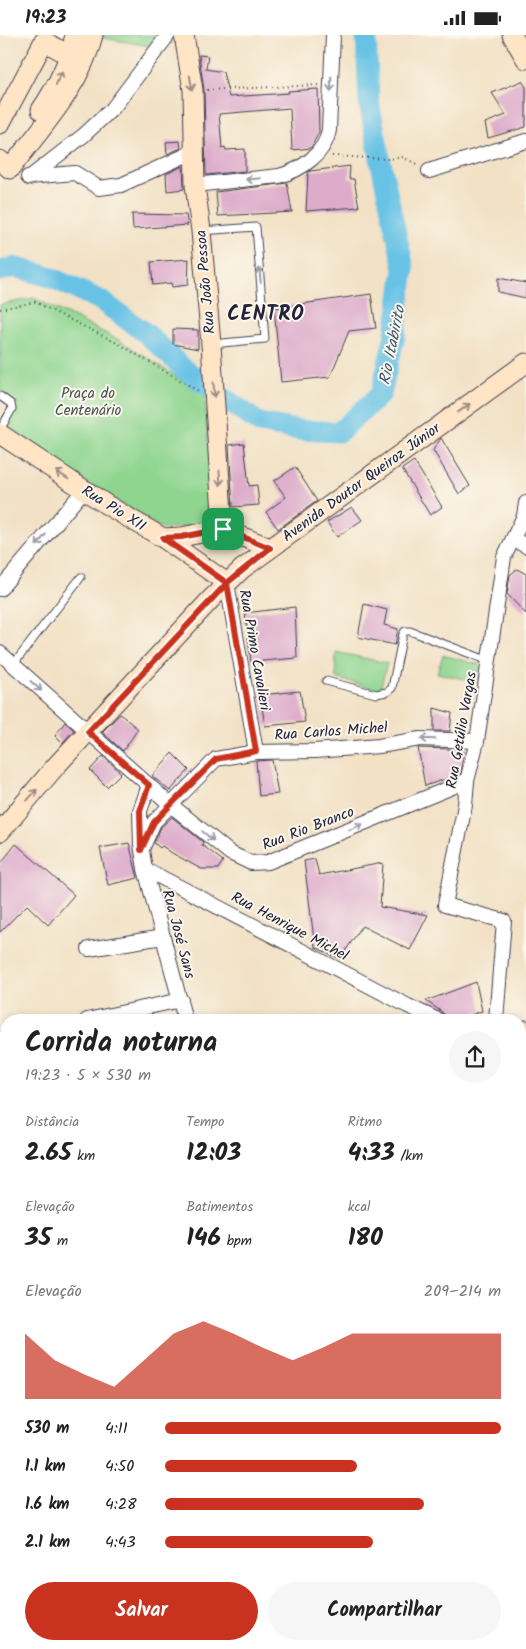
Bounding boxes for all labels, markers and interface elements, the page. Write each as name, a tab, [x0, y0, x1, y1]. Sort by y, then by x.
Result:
text: 19:23	[25, 3, 67, 33]
one-way arrow	[55, 71, 65, 86]
one-way arrow	[187, 75, 197, 91]
one-way arrow	[326, 75, 335, 91]
one-way arrow	[245, 174, 261, 183]
street label: Rua João Pessoa	[189, 229, 222, 335]
one-way arrow	[255, 267, 265, 283]
district label: CENTRO	[227, 299, 305, 331]
water label: Rio Itabirito	[373, 302, 413, 387]
park label: Praça do Centenário	[55, 382, 122, 423]
one-way arrow	[210, 382, 219, 398]
one-way arrow	[456, 403, 470, 413]
street label: Avenida Doutor Queiroz Júnior	[277, 416, 447, 549]
one-way arrow	[55, 470, 69, 481]
one-way arrow	[215, 470, 224, 486]
street label: Rua Pio XII	[76, 480, 151, 538]
pin	[202, 508, 244, 550]
icon: arrive	[209, 515, 237, 543]
one-way arrow	[36, 534, 47, 547]
street label: Rua Primo Cavalieri	[232, 588, 277, 714]
street label: Rua Getúlio Vargas	[440, 669, 484, 791]
one-way arrow	[30, 680, 43, 692]
street label: Rua Carlos Michel	[274, 716, 389, 748]
one-way arrow	[420, 735, 436, 744]
one-way arrow	[26, 788, 37, 801]
street label: Rua Rio Branco	[259, 800, 358, 858]
one-way arrow	[348, 822, 363, 832]
one-way arrow	[202, 831, 215, 842]
street label: Rua Henrique Michel	[227, 886, 353, 968]
street label: Rua José Sans	[155, 887, 202, 982]
text: Corrida noturna	[25, 1021, 217, 1066]
button: share	[449, 1031, 501, 1083]
text: 19:23 · 5 × 530 m	[25, 1063, 151, 1088]
text: Distância	[25, 1111, 79, 1133]
text: Tempo	[186, 1111, 224, 1133]
text: Ritmo	[348, 1111, 382, 1133]
text: 2.65	[25, 1133, 72, 1173]
text: 12:03	[186, 1133, 241, 1173]
text: 4:33	[348, 1133, 395, 1173]
text: km	[72, 1145, 95, 1167]
text: /km	[395, 1145, 423, 1167]
text: Elevação	[25, 1196, 75, 1218]
text: Batimentos	[186, 1196, 253, 1218]
text: kcal	[348, 1196, 370, 1218]
text: 35	[25, 1218, 51, 1258]
text: 146	[186, 1218, 221, 1258]
text: 180	[348, 1218, 383, 1258]
text: m	[51, 1230, 68, 1252]
text: bpm	[221, 1230, 252, 1252]
text: Elevação	[25, 1279, 82, 1304]
text: 209–214 m	[424, 1279, 501, 1304]
text: 530 m	[25, 1416, 69, 1441]
text: 4:11	[105, 1416, 128, 1441]
text: 1.1 km	[25, 1454, 66, 1479]
text: 4:50	[105, 1454, 134, 1479]
text: 1.6 km	[25, 1492, 69, 1517]
text: 4:28	[105, 1492, 137, 1517]
text: 2.1 km	[25, 1530, 70, 1555]
text: 4:43	[105, 1530, 136, 1555]
button: Salvar	[25, 1582, 258, 1640]
button: Compartilhar	[268, 1582, 501, 1640]

